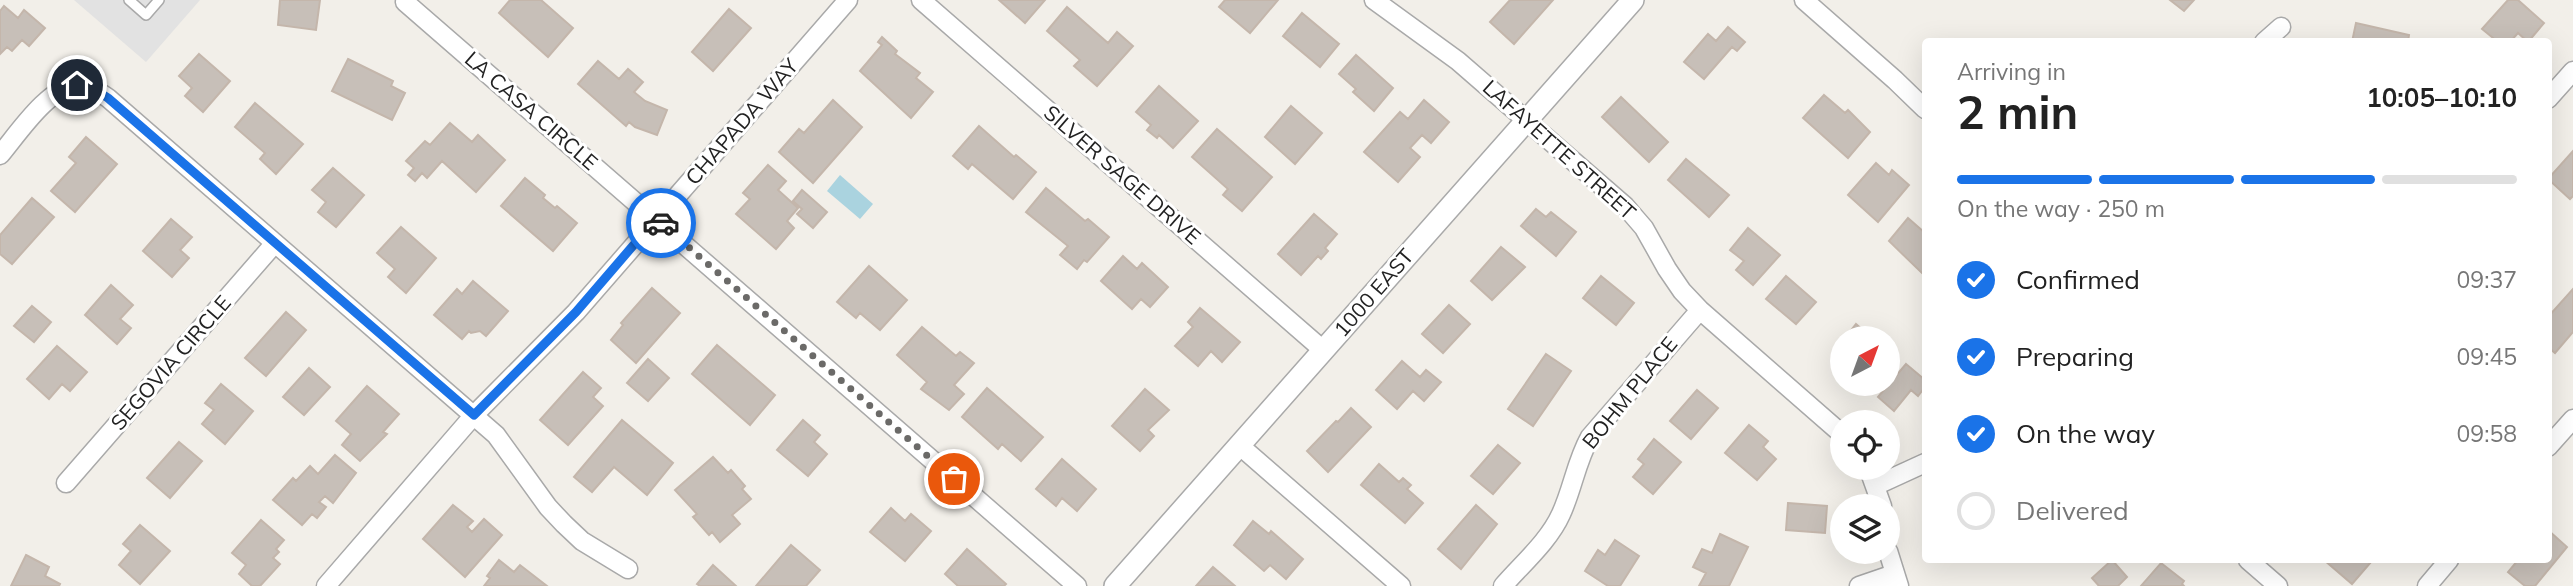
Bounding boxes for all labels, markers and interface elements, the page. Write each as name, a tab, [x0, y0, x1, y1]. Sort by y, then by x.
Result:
street label: LA CASA CIRCLE	[460, 45, 603, 175]
street label: CHAPADA WAY	[679, 53, 803, 190]
pin	[47, 55, 107, 115]
text: Arriving in	[1957, 57, 2066, 86]
icon: home	[58, 66, 96, 104]
street label: LAFAYETTE STREET	[1478, 74, 1642, 225]
text: 10:05–10:10	[2366, 81, 2517, 114]
text: 2 min	[1957, 83, 2078, 141]
street label: SILVER SAGE DRIVE	[1039, 99, 1206, 249]
courier	[626, 188, 696, 258]
text: On the way · 250 m	[1957, 194, 2165, 223]
icon: car	[642, 204, 680, 242]
street label: 1000 EAST	[1328, 243, 1419, 342]
icon: check	[1957, 261, 1995, 299]
text: Confirmed	[2016, 263, 2140, 296]
text: 09:37	[2457, 265, 2517, 294]
street label: SEGOVIA CIRCLE	[105, 290, 236, 435]
north arrow	[1830, 326, 1900, 396]
map controls	[1830, 326, 1900, 564]
street label: BOHM PLACE	[1576, 331, 1682, 454]
icon: check	[1957, 338, 1995, 376]
text: Preparing	[2016, 340, 2134, 373]
text: 09:45	[2457, 342, 2517, 371]
button: locate	[1830, 410, 1900, 480]
icon: check	[1957, 415, 1995, 453]
text: On the way	[2016, 417, 2155, 450]
text: 09:58	[2457, 419, 2517, 448]
pin	[924, 449, 984, 509]
icon: bag	[935, 460, 973, 498]
button: layers	[1830, 494, 1900, 564]
text: Delivered	[2016, 494, 2129, 527]

